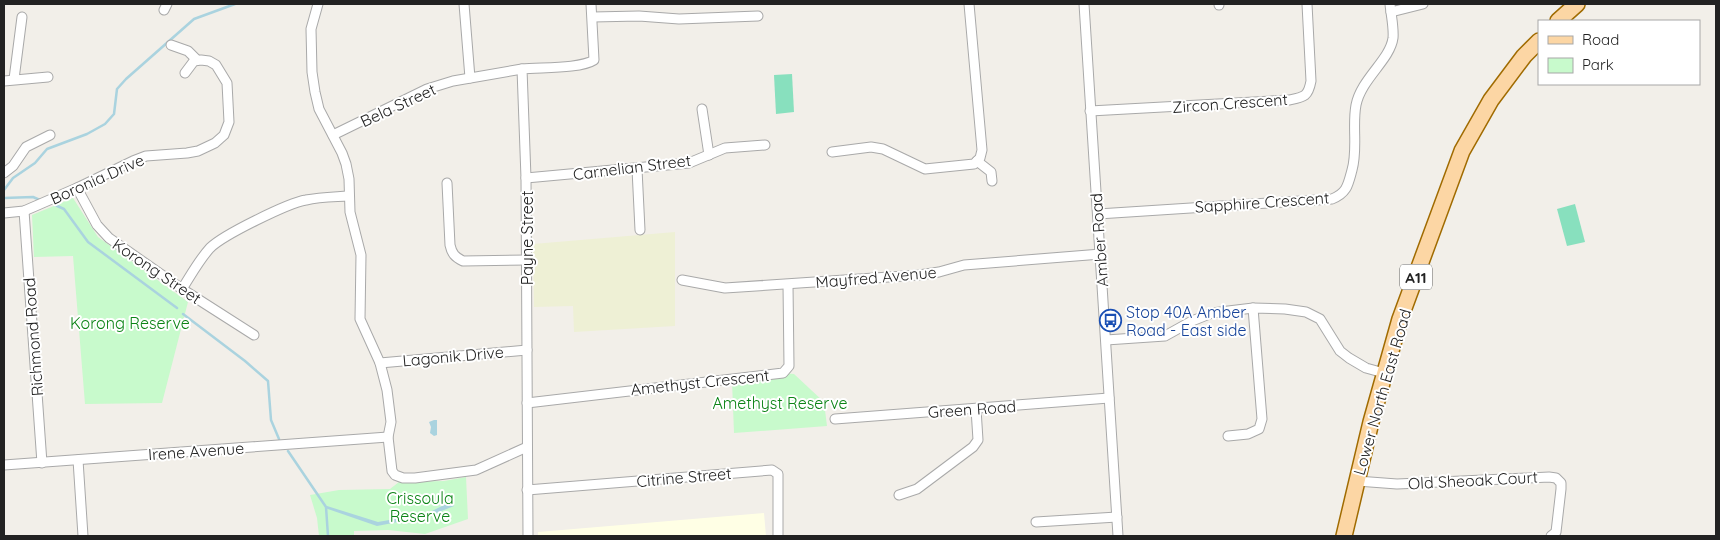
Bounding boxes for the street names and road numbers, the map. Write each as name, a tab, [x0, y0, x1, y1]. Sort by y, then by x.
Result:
street label: Bela Street	[357, 79, 439, 131]
street label: Zircon Crescent	[1171, 89, 1289, 117]
street label: Boronia Drive	[47, 149, 147, 209]
street label: Carnelian Street	[572, 150, 692, 184]
street label: Sapphire Crescent	[1194, 187, 1330, 217]
street label: Payne Street	[517, 191, 537, 285]
street label: Amber Road	[1086, 192, 1112, 288]
street label: Korong Street	[109, 234, 205, 308]
street label: Mayfred Avenue	[815, 262, 937, 292]
road number: A11	[1400, 264, 1432, 290]
street label: Richmond Road	[19, 277, 47, 397]
street label: Lower North East Road	[1349, 307, 1415, 477]
street label: Lagonik Drive	[401, 342, 505, 370]
street label: Amethyst Crescent	[630, 365, 770, 399]
street label: Green Road	[927, 396, 1017, 422]
street label: Irene Avenue	[147, 438, 245, 464]
street label: Citrine Street	[636, 463, 732, 491]
street label: Old Sheoak Court	[1408, 467, 1538, 493]

